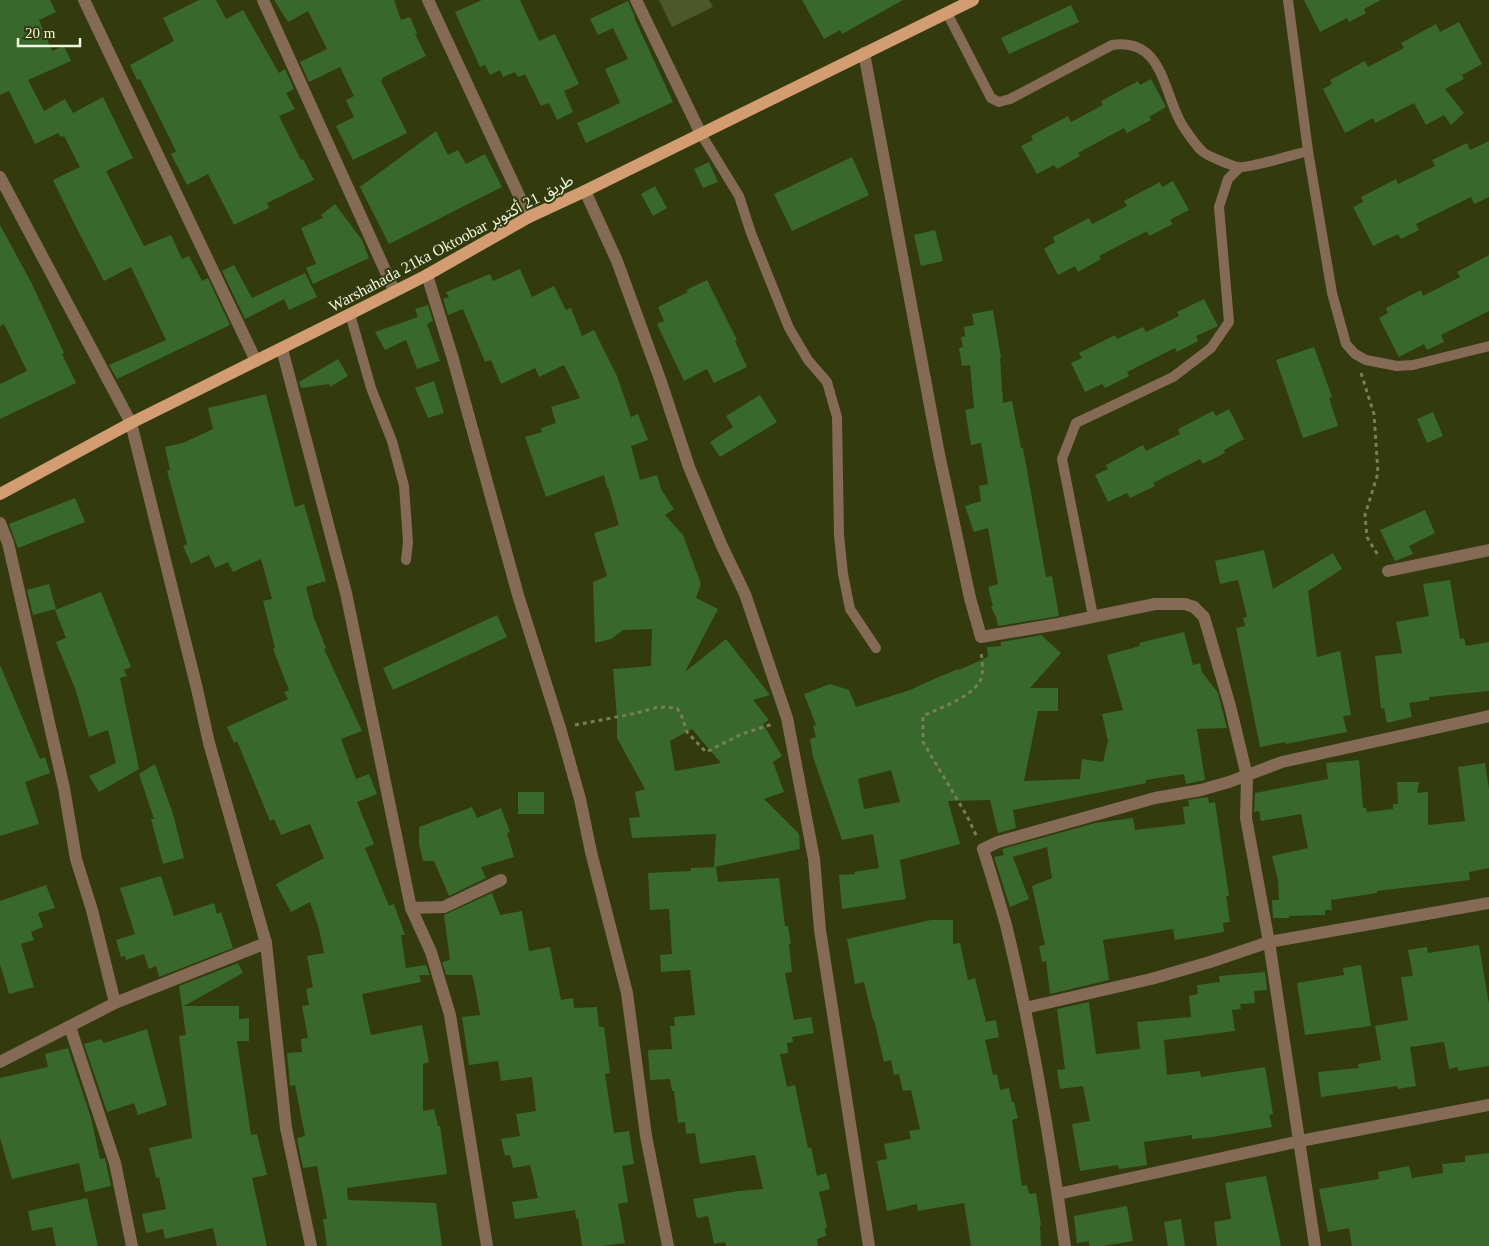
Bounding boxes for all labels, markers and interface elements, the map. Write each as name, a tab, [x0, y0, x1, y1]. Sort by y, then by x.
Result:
scale bar	[18, 15, 80, 47]
text: 20 m	[25, 25, 56, 41]
street label: Warshahada 21ka Oktoobar طريق 21 أكتوبر	[325, 170, 577, 317]

